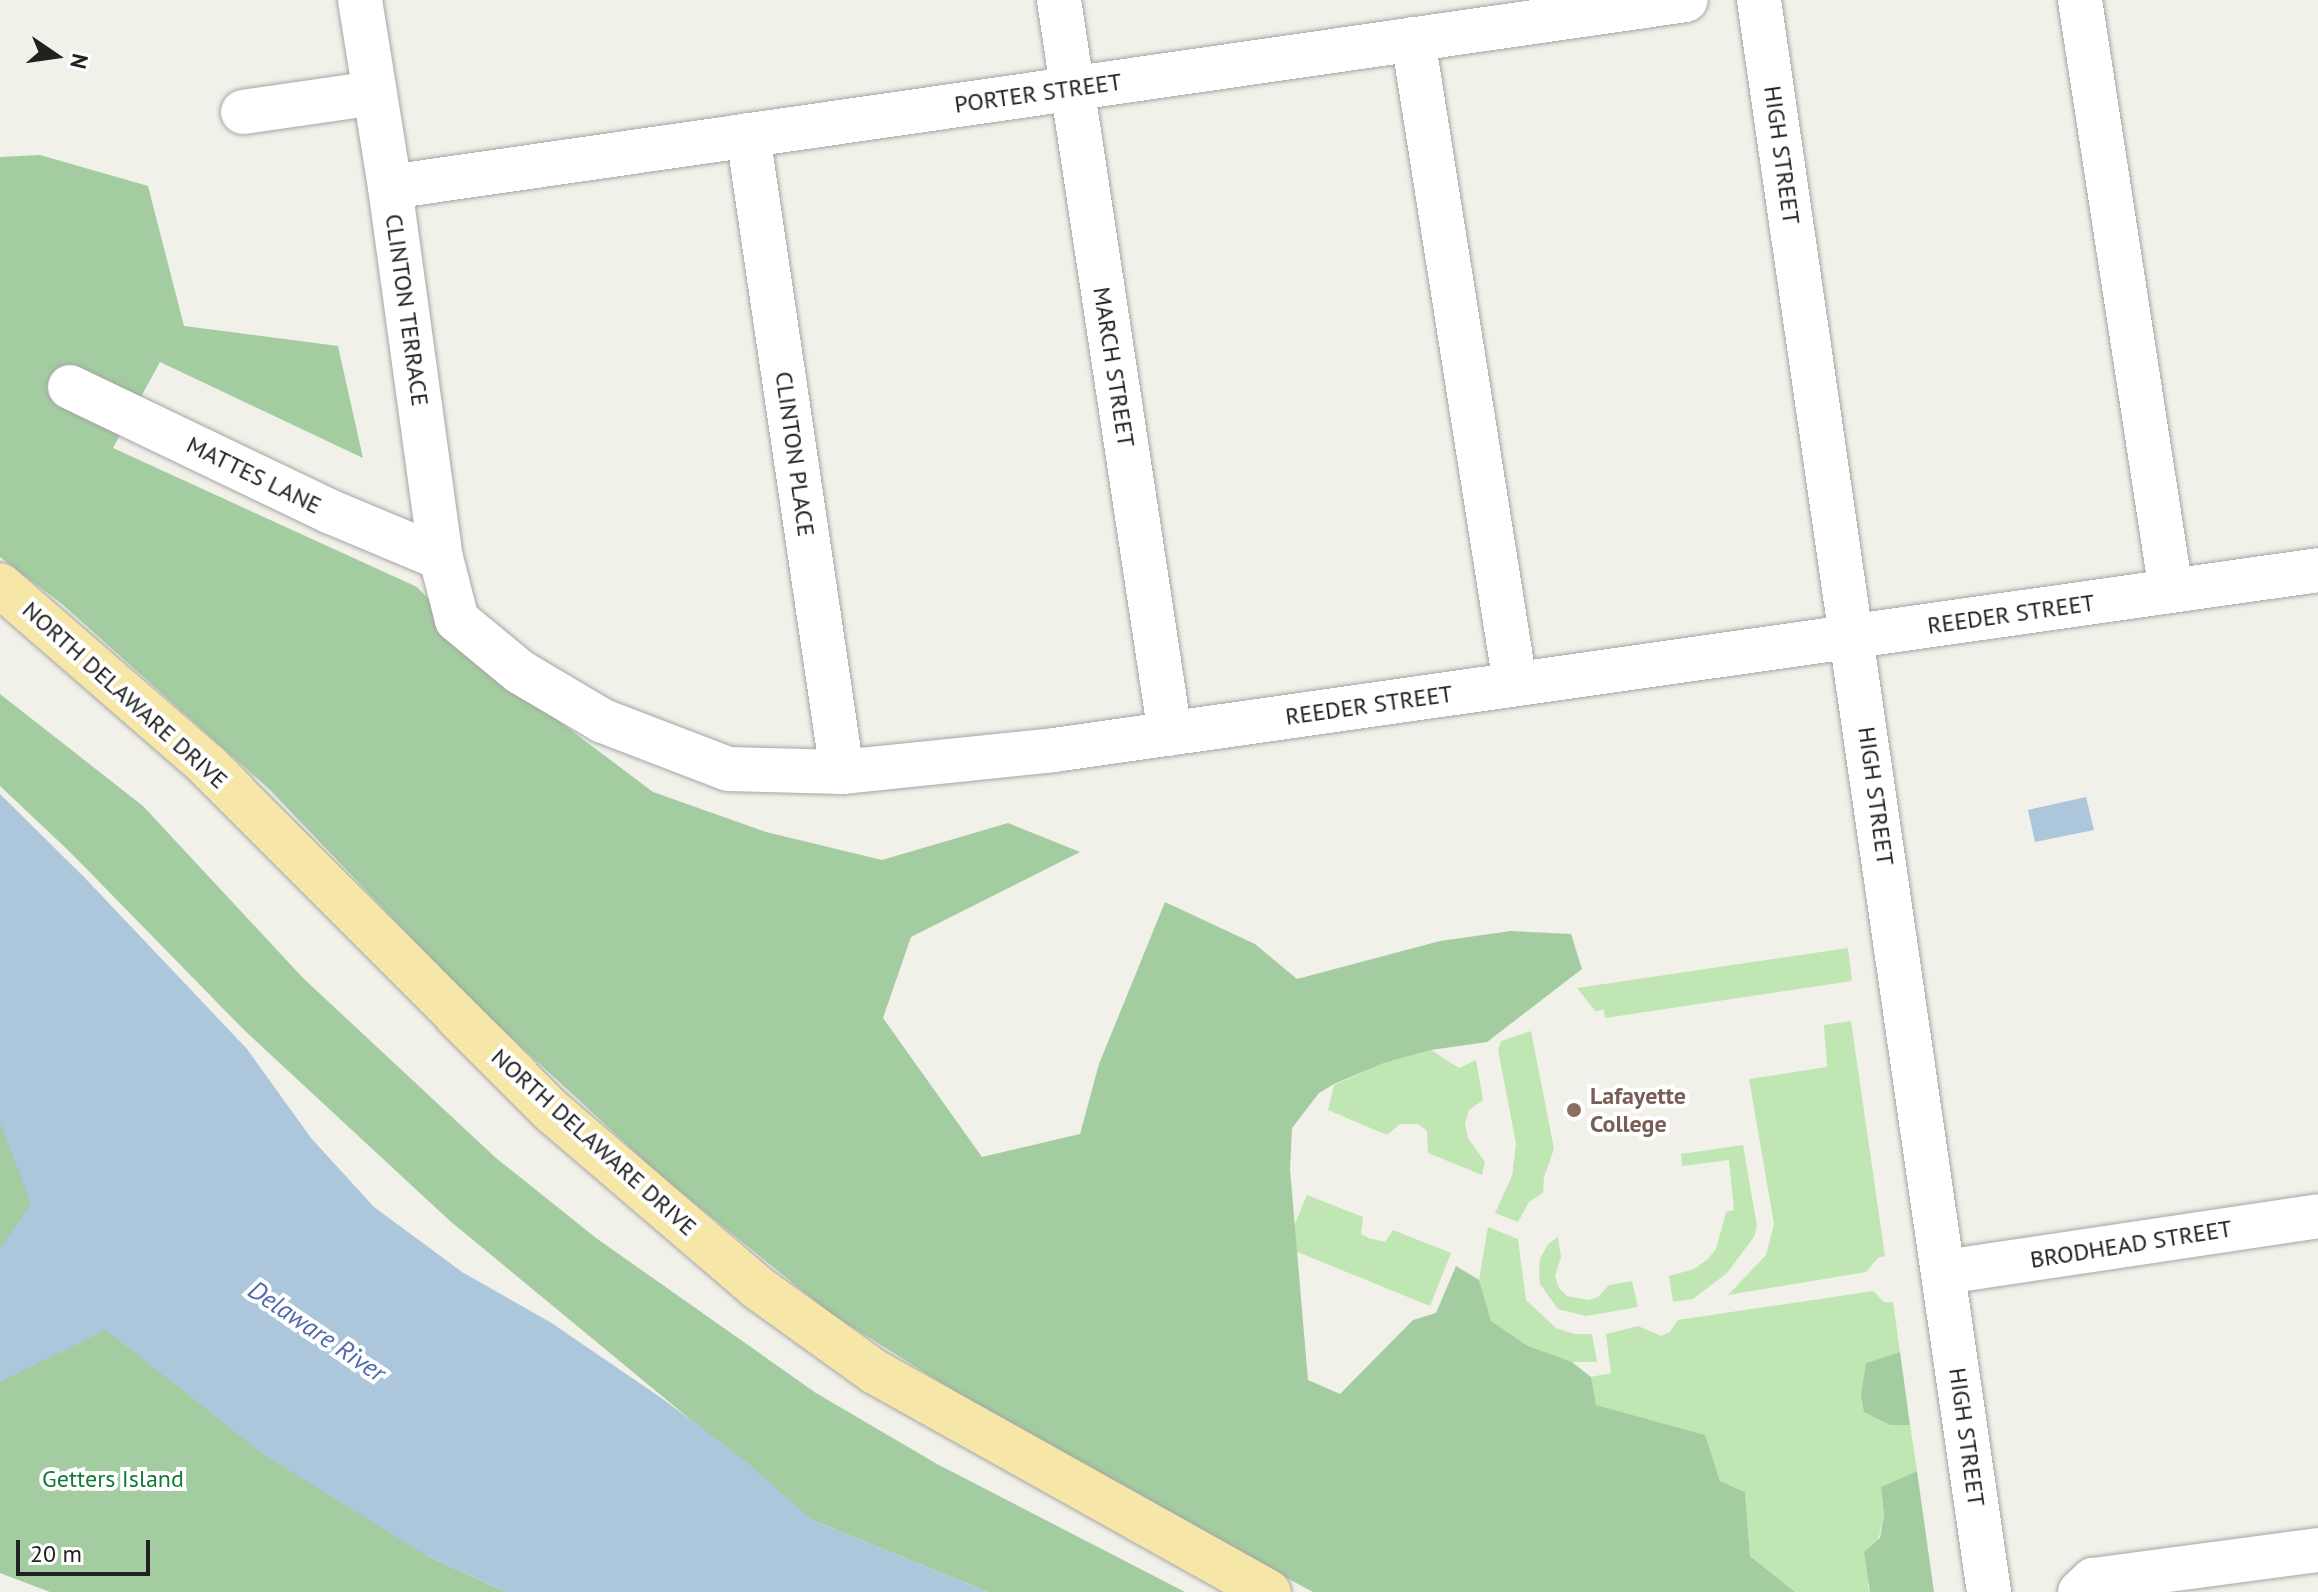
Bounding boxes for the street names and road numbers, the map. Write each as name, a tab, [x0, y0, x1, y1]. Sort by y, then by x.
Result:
street label: PORTER STREET	[953, 67, 1123, 119]
street label: HIGH STREET	[1758, 84, 1806, 226]
street label: CLINTON TERRACE	[379, 212, 435, 408]
street label: MARCH STREET	[1087, 285, 1141, 449]
street label: CLINTON PLACE	[769, 370, 821, 538]
street label: MATTES LANE	[182, 430, 326, 520]
street label: REEDER STREET	[1925, 588, 2097, 640]
street label: NORTH DELAWARE DRIVE	[17, 595, 233, 795]
street label: REEDER STREET	[1283, 679, 1455, 731]
street label: HIGH STREET	[1852, 725, 1900, 867]
street label: NORTH DELAWARE DRIVE	[486, 1042, 702, 1242]
street label: BRODHEAD STREET	[2028, 1214, 2234, 1274]
street label: HIGH STREET	[1943, 1366, 1991, 1508]

